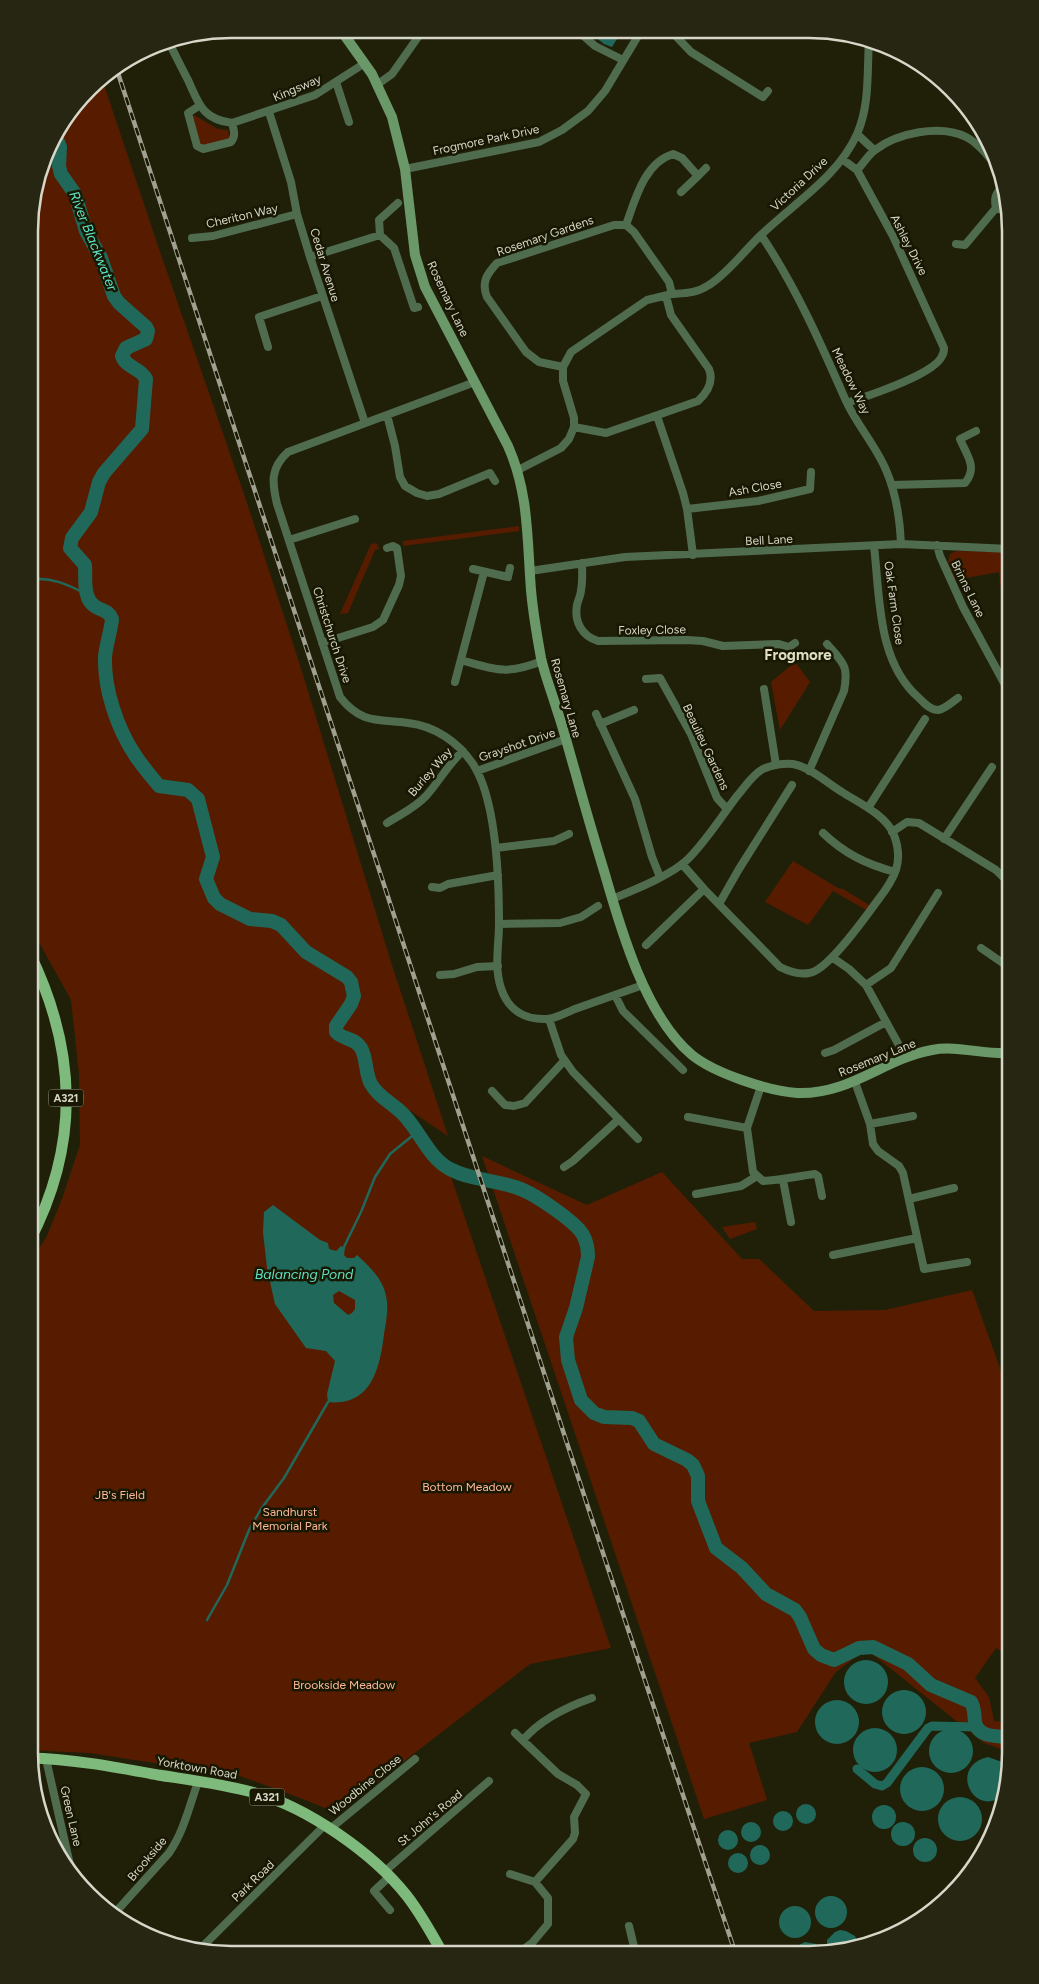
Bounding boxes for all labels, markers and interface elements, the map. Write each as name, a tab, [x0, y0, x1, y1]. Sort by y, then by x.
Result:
street label: Kingsway	[271, 71, 324, 104]
street label: Frogmore Park Drive	[431, 122, 541, 158]
street label: Victoria Drive	[768, 154, 831, 214]
water label: River Blackwater	[65, 189, 121, 295]
street label: Cheriton Way	[205, 201, 280, 231]
street label: Ashley Drive	[888, 212, 931, 278]
street label: Rosemary Gardens	[495, 213, 596, 259]
street label: Cedar Avenue	[307, 227, 343, 304]
street label: Rosemary Lane	[424, 259, 472, 339]
street label: Meadow Way	[829, 345, 873, 417]
street label: Ash Close	[727, 476, 783, 500]
street label: Bell Lane	[745, 532, 794, 548]
street label: Brinns Lane	[948, 558, 988, 620]
street label: Oak Farm Close	[881, 560, 907, 646]
street label: Christchurch Drive	[310, 585, 354, 685]
street label: Foxley Close	[618, 622, 686, 638]
district label: Frogmore	[764, 646, 832, 664]
street label: Rosemary Lane	[548, 657, 584, 740]
street label: Beaulieu Gardens	[680, 702, 732, 793]
street label: Grayshot Drive	[477, 725, 558, 765]
street label: Burley Way	[405, 744, 455, 799]
street label: Rosemary Lane	[836, 1036, 918, 1080]
road number: A321	[48, 1090, 84, 1106]
water label: Balancing Pond	[255, 1266, 354, 1283]
park label: Bottom Meadow	[422, 1480, 512, 1494]
park label: JB's Field	[95, 1488, 145, 1502]
park label: Sandhurst Memorial Park	[252, 1505, 328, 1533]
park label: Brookside Meadow	[293, 1678, 396, 1692]
street label: Woodbine Close	[326, 1751, 404, 1818]
street label: Yorktown Road	[156, 1754, 238, 1782]
street label: Green Lane	[57, 1784, 85, 1848]
street label: St John's Road	[395, 1787, 465, 1849]
road number: A321	[250, 1788, 284, 1805]
street label: Brookside	[125, 1834, 170, 1884]
street label: Park Road	[229, 1857, 277, 1905]

